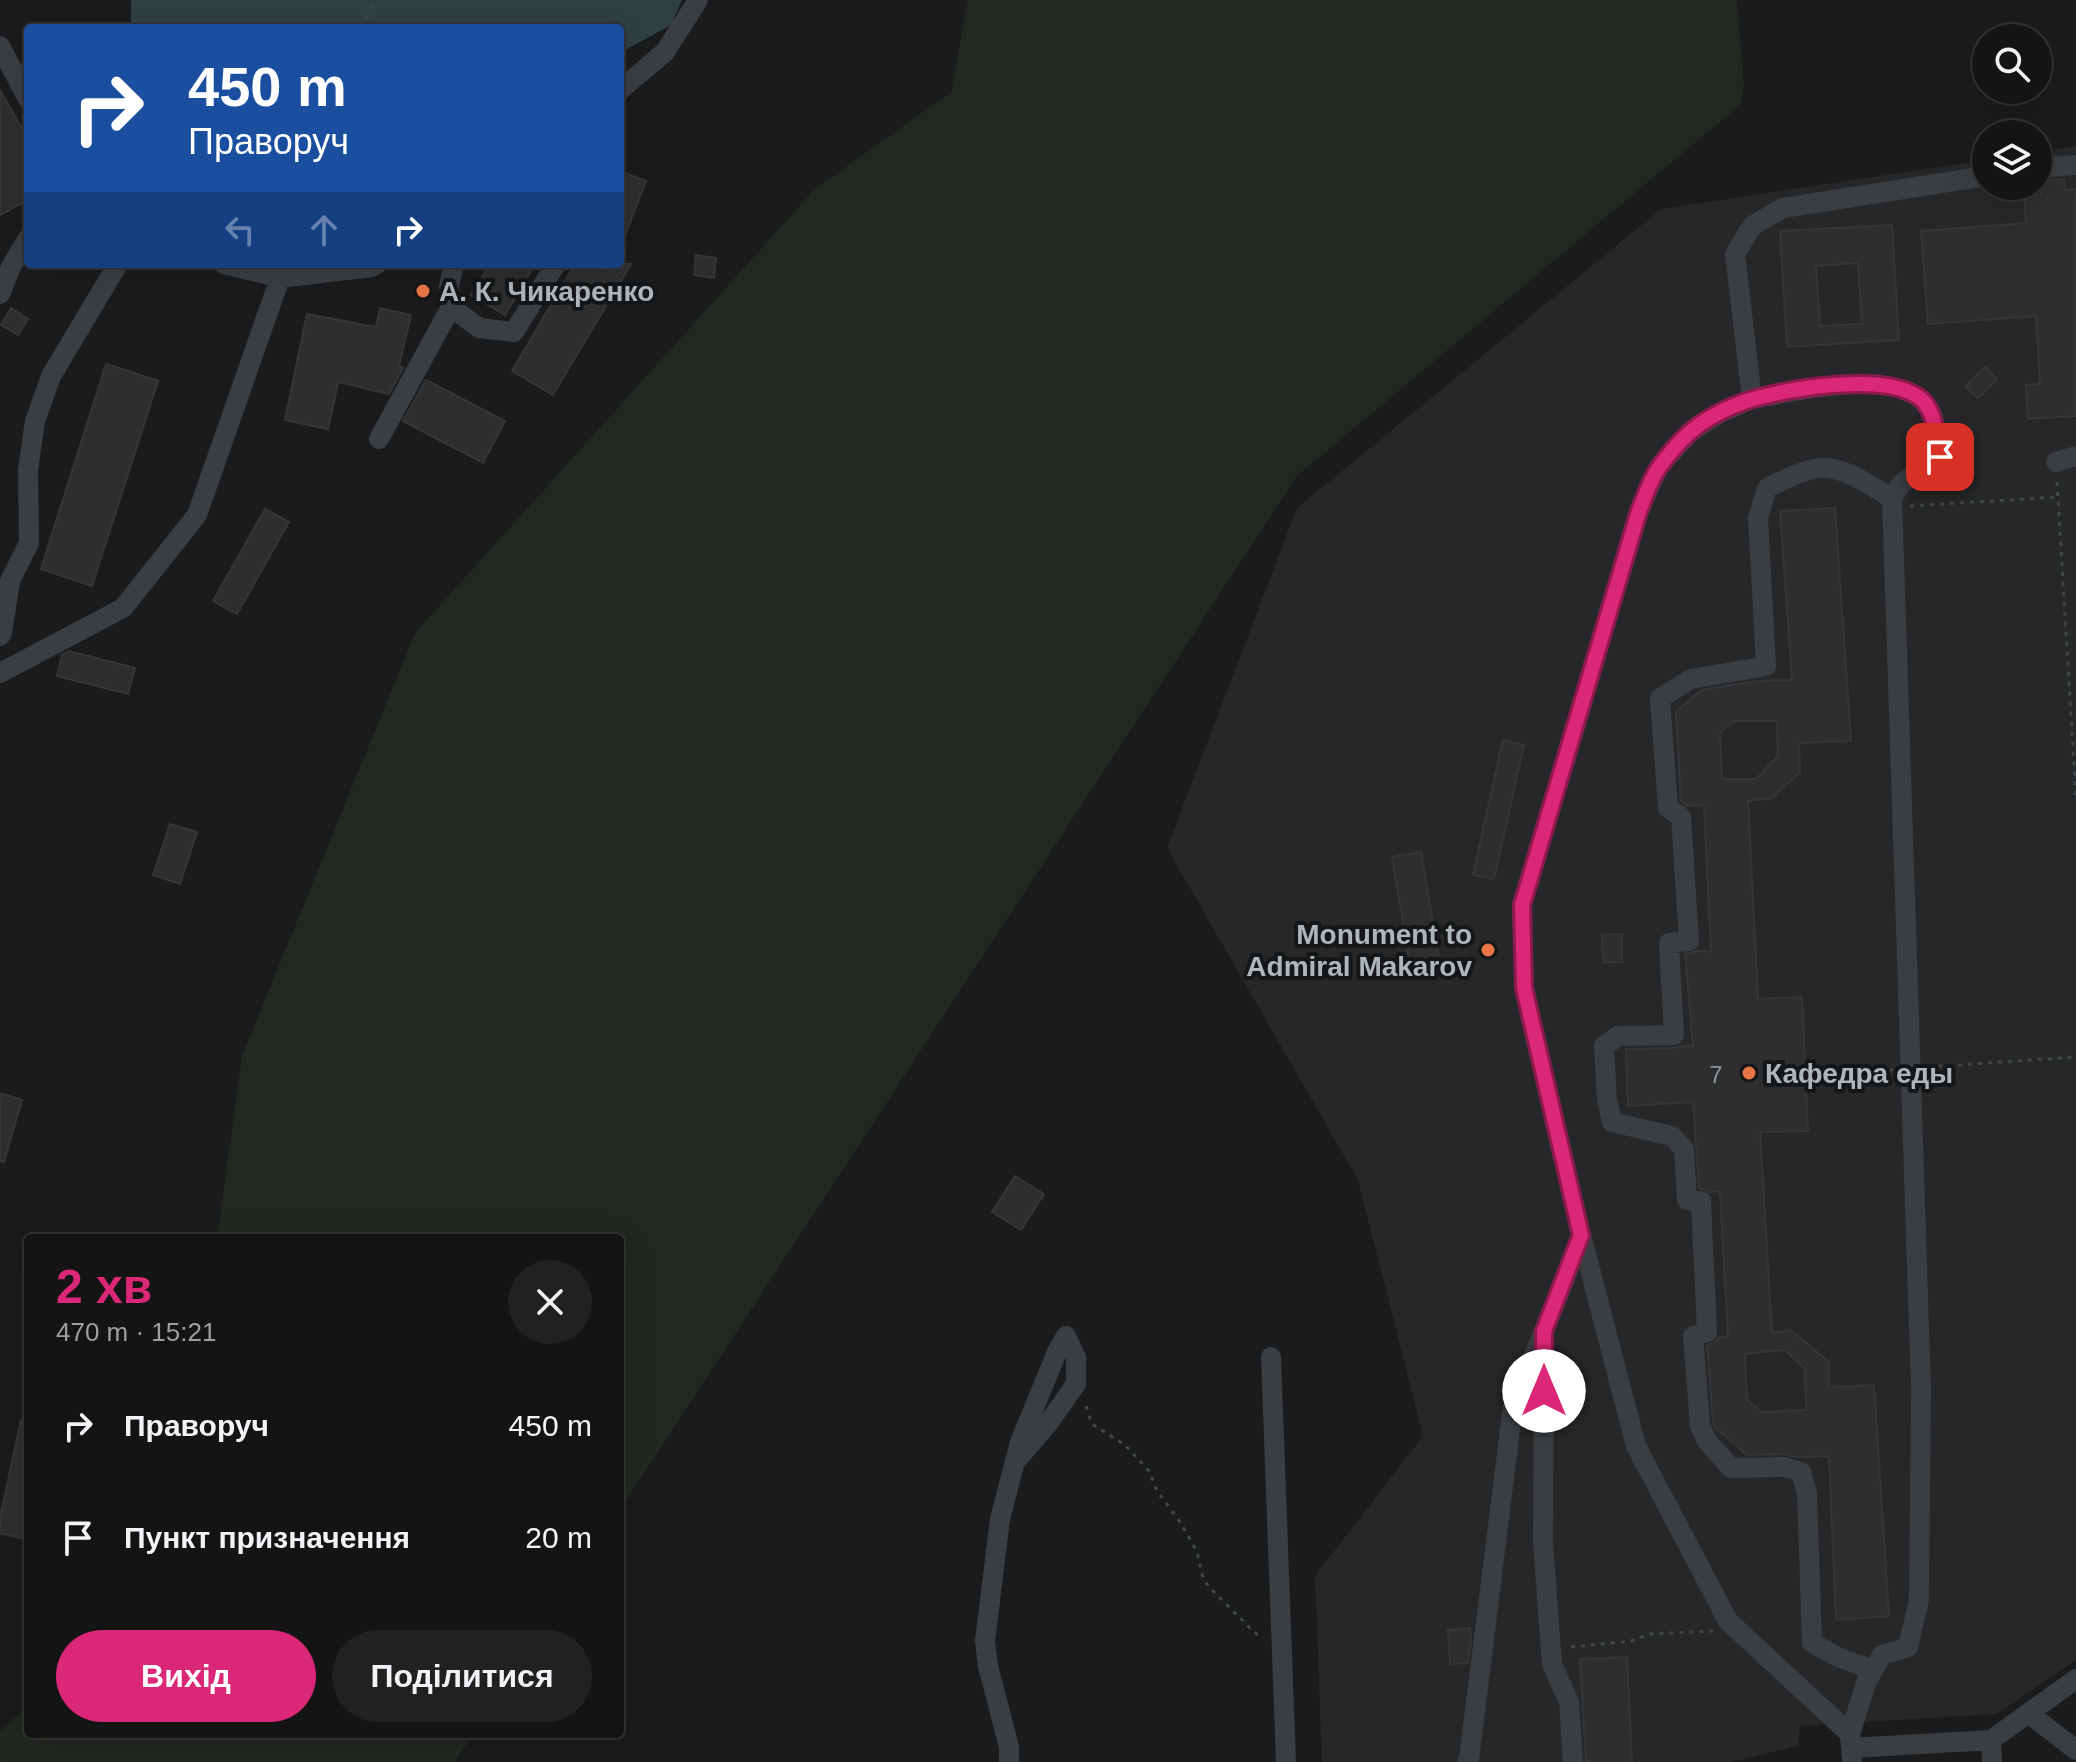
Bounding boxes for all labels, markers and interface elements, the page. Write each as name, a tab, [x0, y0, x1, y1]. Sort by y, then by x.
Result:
map controls	[1972, 24, 2052, 200]
button: search	[1972, 24, 2052, 104]
text: 450 m	[188, 55, 347, 118]
icon: right	[56, 56, 160, 160]
button: layers	[1972, 120, 2052, 200]
text: Праворуч	[188, 121, 349, 162]
icon: left	[218, 208, 262, 252]
icon: ahead	[302, 208, 346, 252]
icon: right	[386, 208, 430, 252]
place label: А. К. Чикаренко	[439, 276, 654, 307]
marker: А. К. Чикаренко	[414, 282, 432, 300]
pin	[1906, 423, 1974, 491]
icon: arrive	[1918, 435, 1962, 479]
place label: Monument to Admiral Makarov	[1246, 919, 1472, 982]
marker: Monument to Admiral Makarov	[1479, 941, 1497, 959]
place label: Кафедра еды	[1765, 1058, 1953, 1089]
house number: 7	[1709, 1061, 1723, 1088]
marker: Кафедра еды	[1740, 1064, 1758, 1082]
text: 2 хв	[56, 1260, 152, 1313]
button: close	[508, 1260, 592, 1344]
text: 470 m · 15:21	[56, 1317, 216, 1347]
position arrow	[1502, 1349, 1586, 1433]
icon: right	[56, 1404, 100, 1448]
text: Праворуч	[124, 1409, 269, 1442]
text: 450 m	[509, 1409, 592, 1442]
icon: arrive	[56, 1516, 100, 1560]
text: Пункт призначення	[124, 1521, 410, 1554]
text: 20 m	[525, 1521, 592, 1554]
button: Вихід	[56, 1630, 316, 1722]
button: Поділитися	[332, 1630, 592, 1722]

